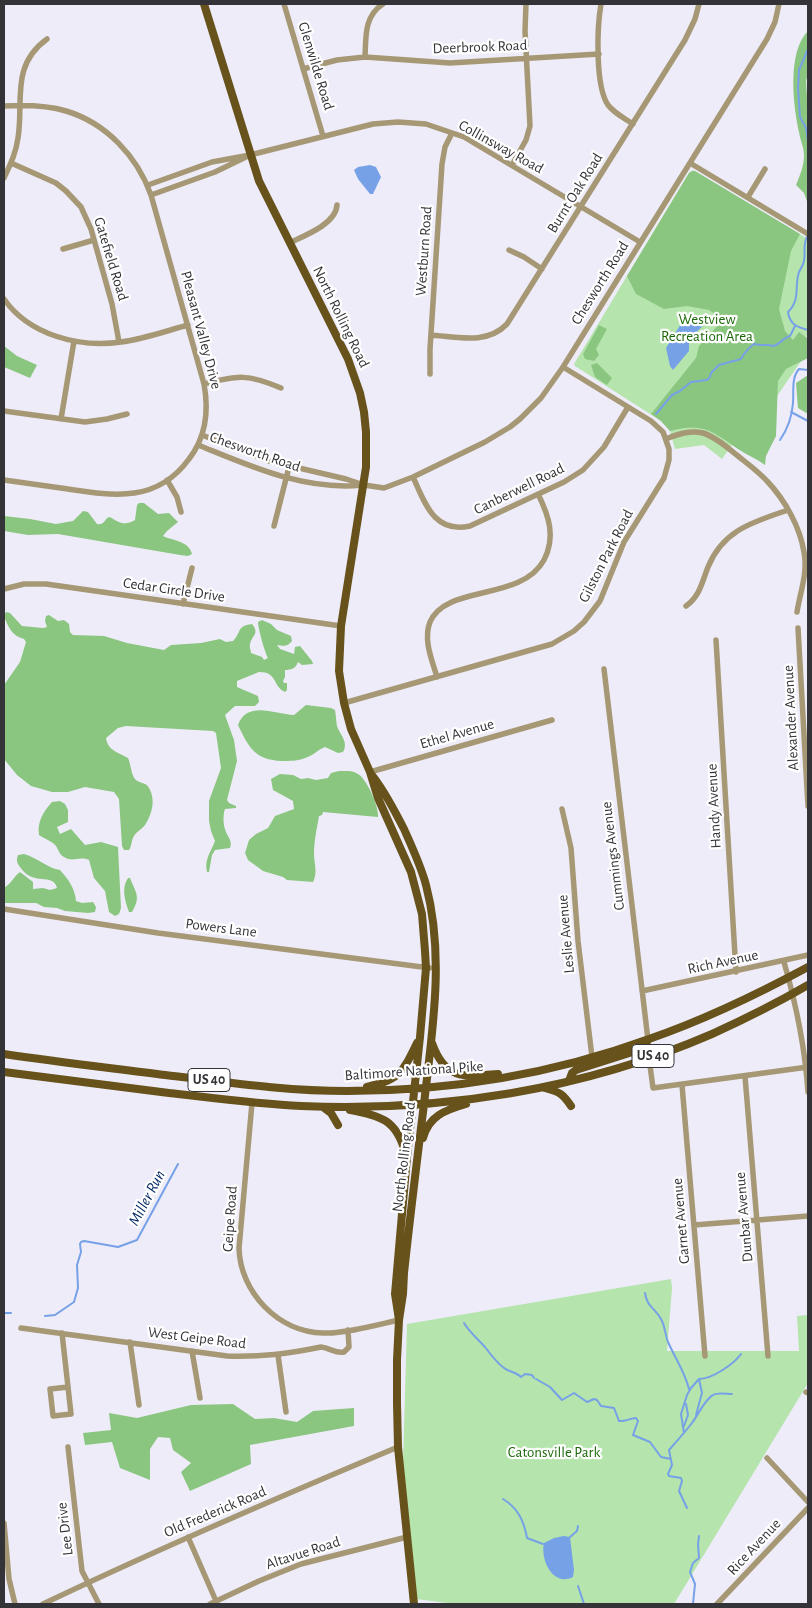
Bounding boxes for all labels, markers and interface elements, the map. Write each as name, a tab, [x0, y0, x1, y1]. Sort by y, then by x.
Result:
street label: Glenwilde Road	[294, 20, 338, 112]
street label: Deerbrook Road	[432, 36, 528, 58]
street label: Collinsway Road	[455, 116, 547, 178]
street label: Burnt Oak Road	[543, 150, 607, 236]
street label: Westburn Road	[412, 205, 436, 297]
street label: Gatefield Road	[90, 215, 132, 303]
street label: Chesworth Road	[567, 238, 633, 328]
street label: North Rolling Road	[309, 263, 373, 371]
street label: Pleasant Valley Drive	[177, 269, 225, 391]
park label: Westview Recreation Area	[661, 310, 753, 345]
street label: Chesworth Road	[207, 428, 303, 476]
street label: Canberwell Road	[471, 459, 567, 519]
street label: Gilston Park Road	[575, 506, 637, 606]
street label: Cedar Circle Drive	[122, 574, 226, 606]
street label: Alexander Avenue	[779, 665, 803, 771]
street label: Ethel Avenue	[418, 715, 496, 753]
street label: Handy Avenue	[703, 763, 725, 849]
street label: Cummings Avenue	[597, 801, 629, 911]
street label: Leslie Avenue	[554, 894, 578, 974]
street label: Powers Lane	[184, 915, 258, 941]
street label: Rich Avenue	[686, 946, 760, 978]
road number: US 40	[632, 1044, 674, 1068]
street label: Baltimore National Pike	[344, 1057, 484, 1085]
road number: US 40	[188, 1068, 230, 1092]
street label: North Rolling Road	[388, 1101, 420, 1213]
water label: Miller Run	[124, 1167, 170, 1229]
street label: Dunbar Avenue	[731, 1171, 757, 1263]
street label: Garnet Avenue	[668, 1177, 694, 1265]
street label: Geipe Road	[219, 1185, 241, 1253]
street label: West Geipe Road	[147, 1323, 247, 1353]
park label: Catonsville Park	[508, 1443, 600, 1461]
street label: Old Frederick Road	[161, 1482, 269, 1542]
street label: Lee Drive	[53, 1501, 77, 1557]
street label: Rice Avenue	[723, 1515, 785, 1579]
street label: Altavue Road	[264, 1533, 342, 1573]

